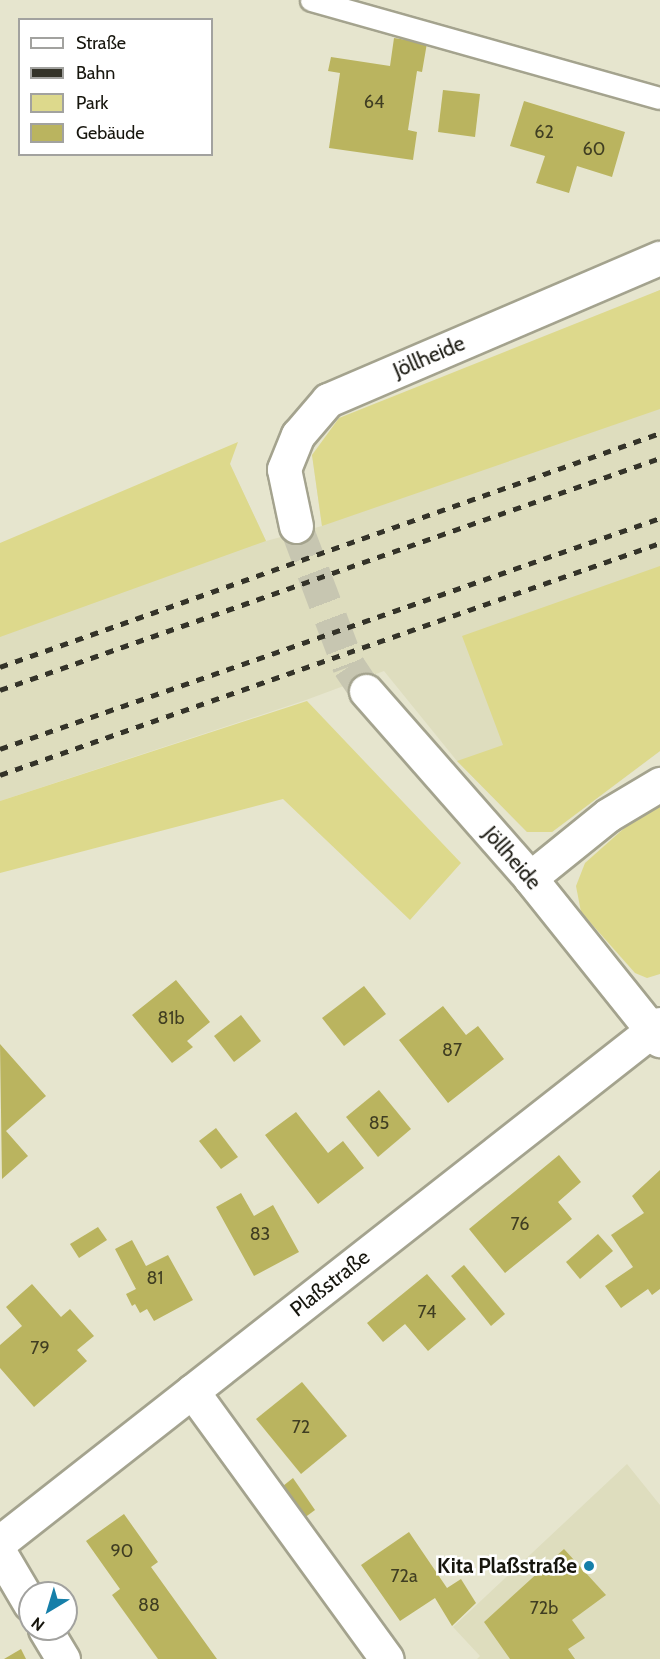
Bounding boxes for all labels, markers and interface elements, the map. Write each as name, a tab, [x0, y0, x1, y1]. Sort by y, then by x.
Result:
legend	[18, 18, 213, 156]
text: Straße	[76, 32, 126, 54]
text: Bahn	[76, 62, 115, 84]
house number: 64	[364, 91, 384, 113]
text: Park	[76, 92, 108, 114]
house number: 62	[534, 121, 554, 143]
text: Gebäude	[76, 122, 145, 144]
house number: 60	[583, 138, 605, 160]
street label: Jöllheide	[389, 331, 469, 383]
street label: Jöllheide	[478, 821, 546, 895]
house number: 81b	[158, 1007, 184, 1029]
house number: 87	[442, 1039, 462, 1061]
house number: 85	[369, 1112, 389, 1134]
house number: 76	[511, 1213, 529, 1235]
house number: 83	[250, 1223, 270, 1245]
street label: Plaßstraße	[285, 1244, 375, 1322]
house number: 81	[147, 1267, 163, 1289]
house number: 74	[418, 1301, 436, 1323]
house number: 79	[30, 1337, 50, 1359]
house number: 72	[292, 1416, 310, 1438]
house number: 90	[111, 1540, 133, 1562]
place label: Kita Plaßstraße	[437, 1553, 577, 1579]
marker: Kita Plaßstraße	[582, 1559, 596, 1573]
house number: 72a	[390, 1565, 418, 1587]
north arrow	[18, 1581, 78, 1641]
house number: 88	[138, 1594, 160, 1616]
house number: 72b	[530, 1597, 558, 1619]
text: N	[28, 1613, 48, 1635]

